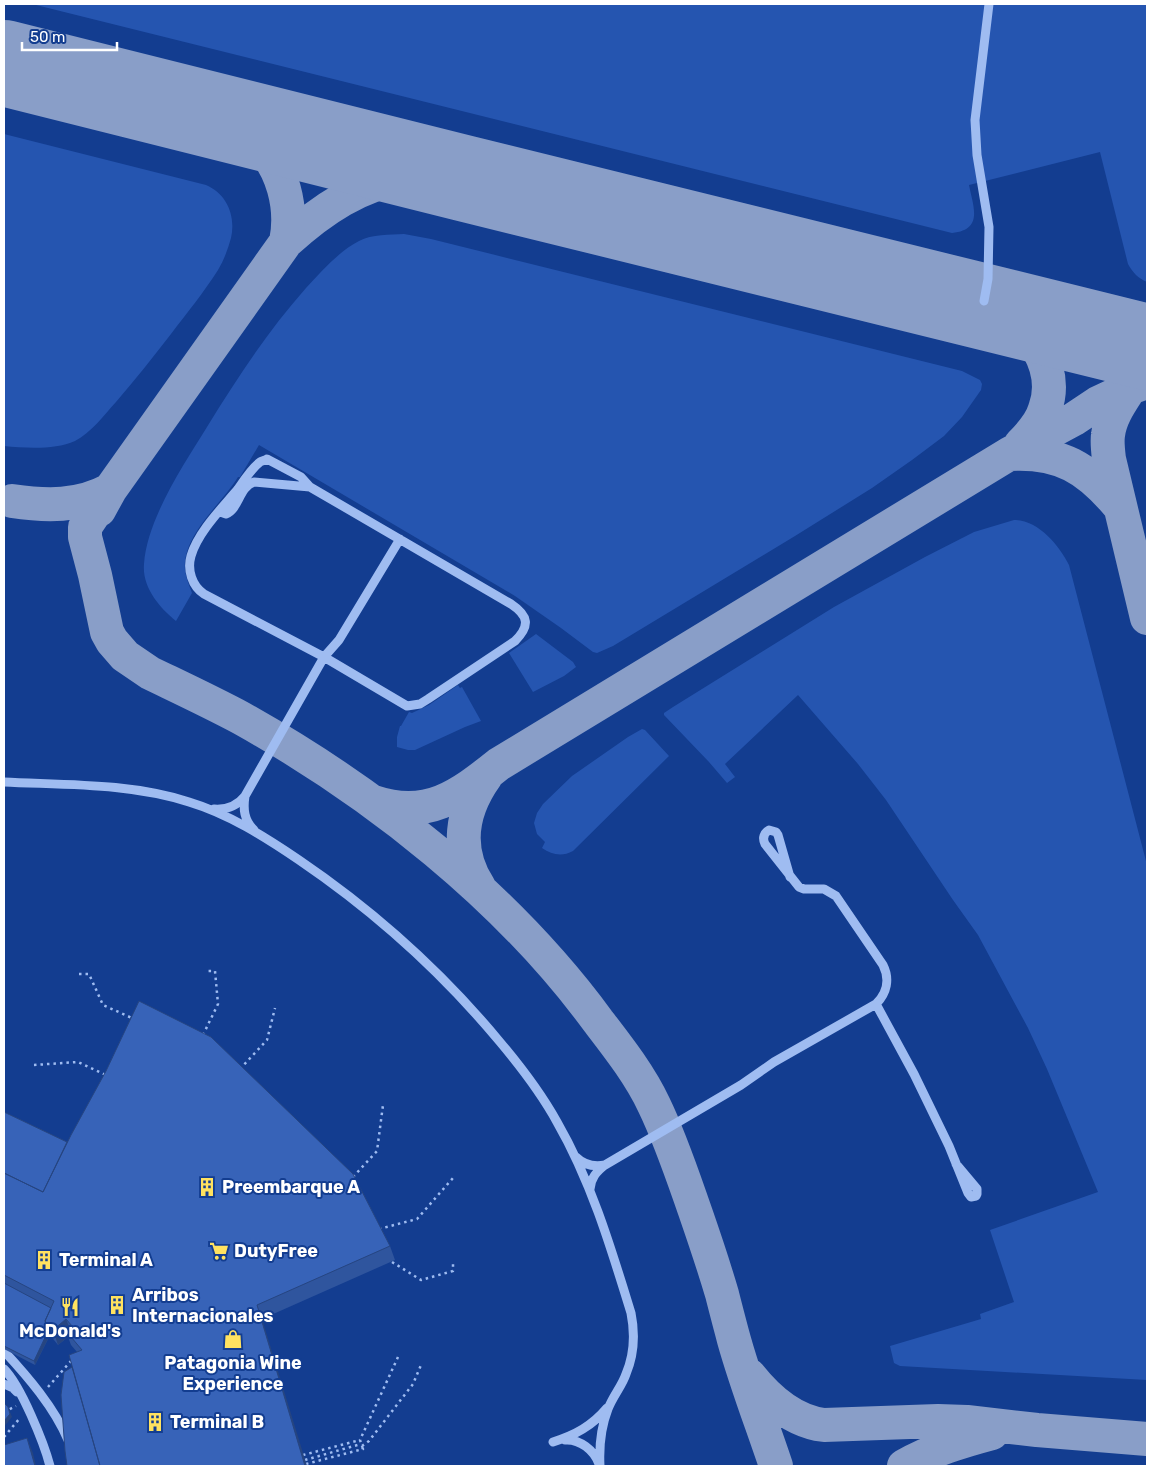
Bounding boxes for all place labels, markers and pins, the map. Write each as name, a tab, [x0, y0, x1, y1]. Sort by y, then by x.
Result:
building icon: Preembarque A	[196, 1176, 218, 1198]
place label: Preembarque A	[222, 1176, 360, 1198]
supermarket icon: DutyFree	[208, 1240, 230, 1262]
place label: DutyFree	[234, 1240, 318, 1262]
building icon: Terminal A	[33, 1249, 55, 1271]
place label: Terminal A	[59, 1249, 153, 1271]
place label: Arribos Internacionales	[132, 1284, 274, 1327]
building icon: Arribos Internacionales	[106, 1294, 128, 1316]
restaurant icon: McDonald's	[59, 1296, 81, 1318]
place label: McDonald's	[19, 1320, 121, 1342]
shop icon: Patagonia Wine Experience	[222, 1328, 244, 1350]
place label: Patagonia Wine Experience	[164, 1352, 302, 1395]
building icon: Terminal B	[144, 1411, 166, 1433]
place label: Terminal B	[170, 1411, 264, 1433]

